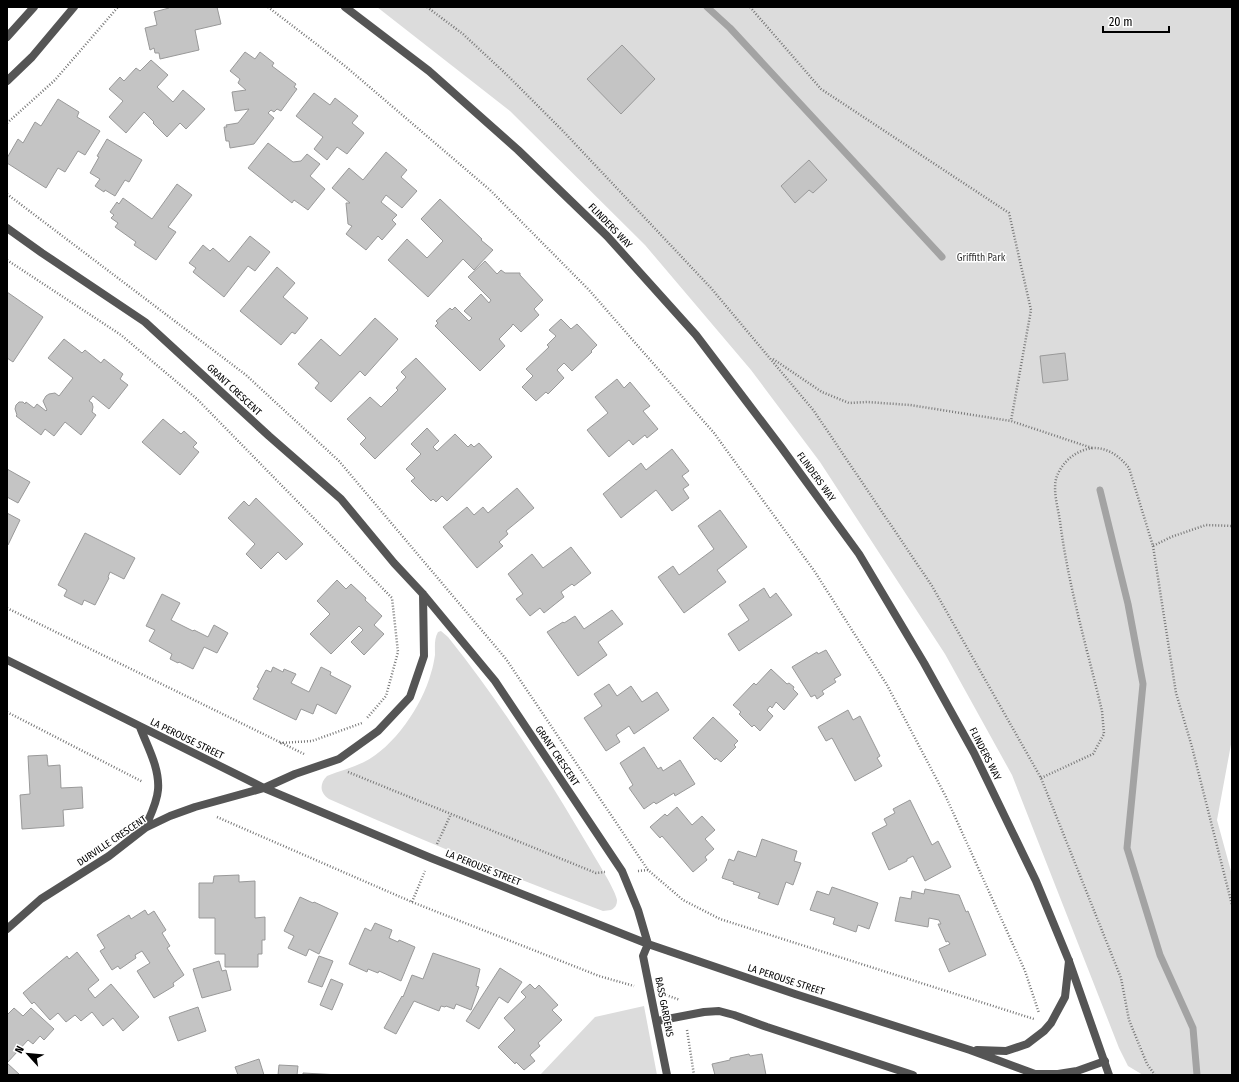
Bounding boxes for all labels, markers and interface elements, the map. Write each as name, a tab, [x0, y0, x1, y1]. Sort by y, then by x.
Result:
scale bar	[1103, 8, 1169, 34]
text: 20 m	[1109, 15, 1133, 29]
street label: FLINDERS WAY	[586, 201, 634, 251]
park label: Griffith Park	[957, 252, 1006, 264]
street label: GRANT CRESCENT	[204, 362, 264, 419]
street label: FLINDERS WAY	[794, 450, 838, 504]
street label: LA PEROUSE STREET	[148, 716, 226, 762]
street label: GRANT CRESCENT	[532, 724, 582, 789]
street label: FLINDERS WAY	[967, 725, 1004, 783]
street label: DURVILLE CRESCENT	[75, 813, 149, 869]
street label: LA PEROUSE STREET	[444, 847, 523, 889]
street label: LA PEROUSE STREET	[746, 962, 826, 998]
street label: BASS GARDENS	[652, 976, 676, 1038]
north arrow	[8, 1034, 48, 1074]
text: N	[12, 1044, 27, 1056]

